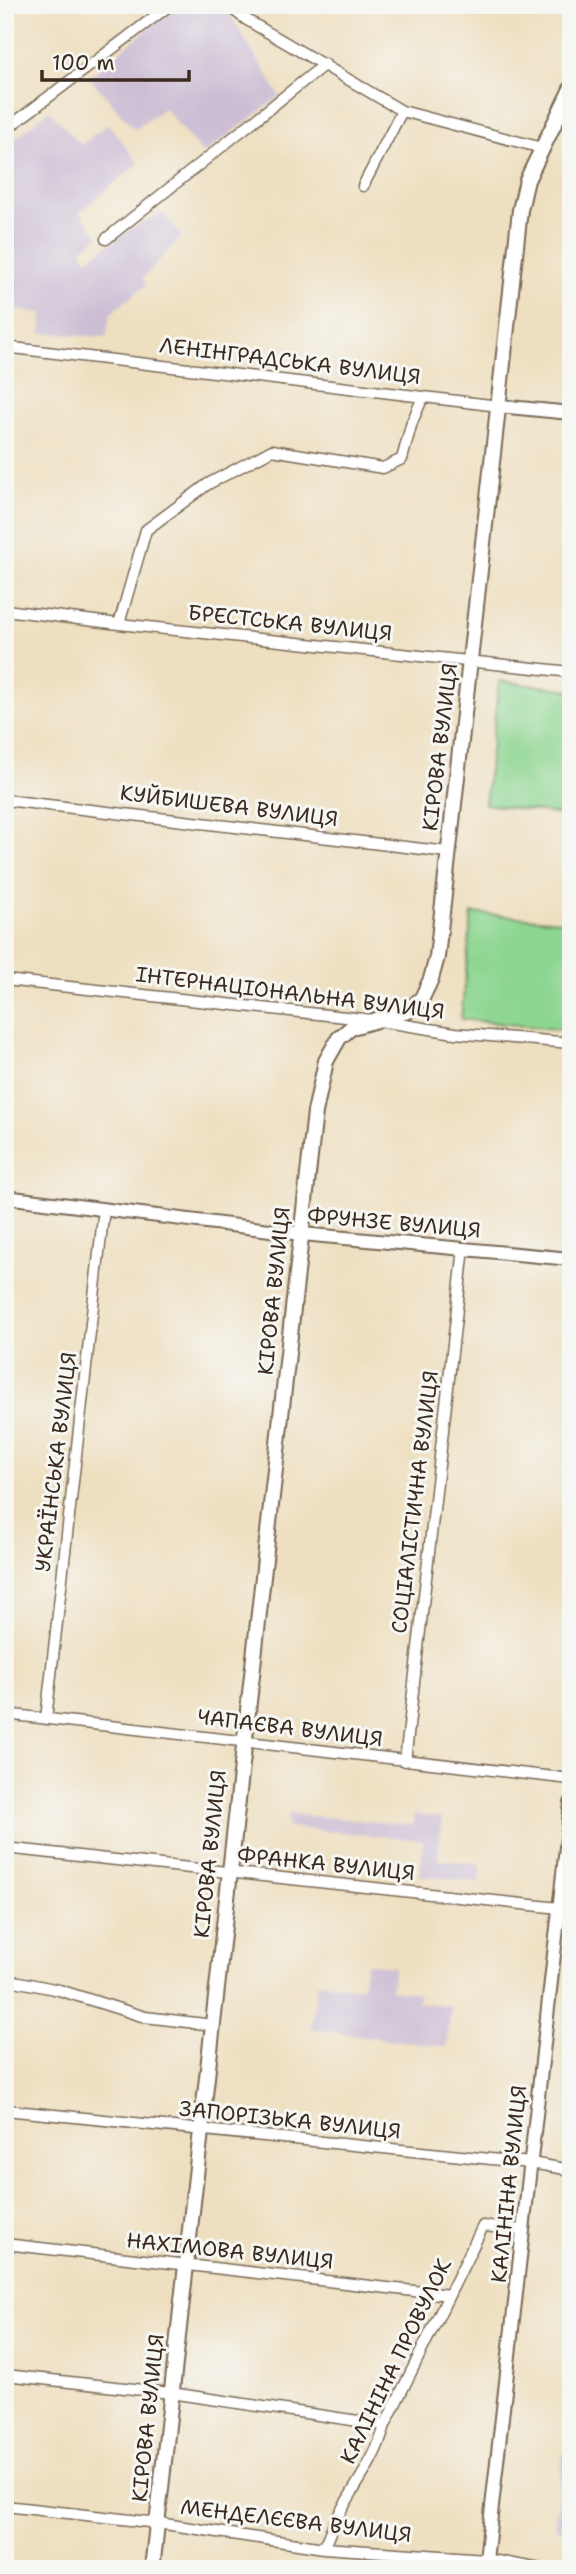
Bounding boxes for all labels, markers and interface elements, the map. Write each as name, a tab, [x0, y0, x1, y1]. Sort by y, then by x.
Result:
scale bar	[42, 38, 189, 82]
text: 100 m	[52, 49, 115, 77]
street label: ЛЕНІНГРАДСЬКА ВУЛИЦЯ	[158, 331, 422, 391]
street label: БРЕСТСЬКА ВУЛИЦЯ	[187, 598, 393, 648]
street label: КІРОВА ВУЛИЦЯ	[416, 661, 464, 833]
street label: КУЙБИШЕВА ВУЛИЦЯ	[118, 779, 340, 833]
street label: ІНТЕРНАЦІОНАЛЬНА ВУЛИЦЯ	[134, 960, 446, 1026]
street label: ФРУНЗЕ ВУЛИЦЯ	[306, 1201, 482, 1245]
street label: КІРОВА ВУЛИЦЯ	[251, 1205, 297, 1377]
street label: УКРАЇНСЬКА ВУЛИЦЯ	[29, 1350, 83, 1574]
street label: СОЦІАЛІСТИЧНА ВУЛИЦЯ	[385, 1369, 445, 1635]
street label: ЧАПАЄВА ВУЛИЦЯ	[196, 1703, 384, 1753]
street label: КІРОВА ВУЛИЦЯ	[187, 1768, 233, 1940]
street label: ФРАНКА ВУЛИЦЯ	[236, 1841, 416, 1887]
street label: КАЛІНІНА ВУЛИЦЯ	[485, 2084, 533, 2284]
street label: ЗАПОРІЗЬКА ВУЛИЦЯ	[178, 2094, 402, 2146]
street label: НАХІМОВА ВУЛИЦЯ	[125, 2226, 335, 2276]
street label: КАЛІНІНА ПРОВУЛОК	[334, 2253, 458, 2469]
street label: КІРОВА ВУЛИЦЯ	[125, 2332, 171, 2504]
street label: МЕНДЕЛЄЄВА ВУЛИЦЯ	[179, 2493, 413, 2549]

